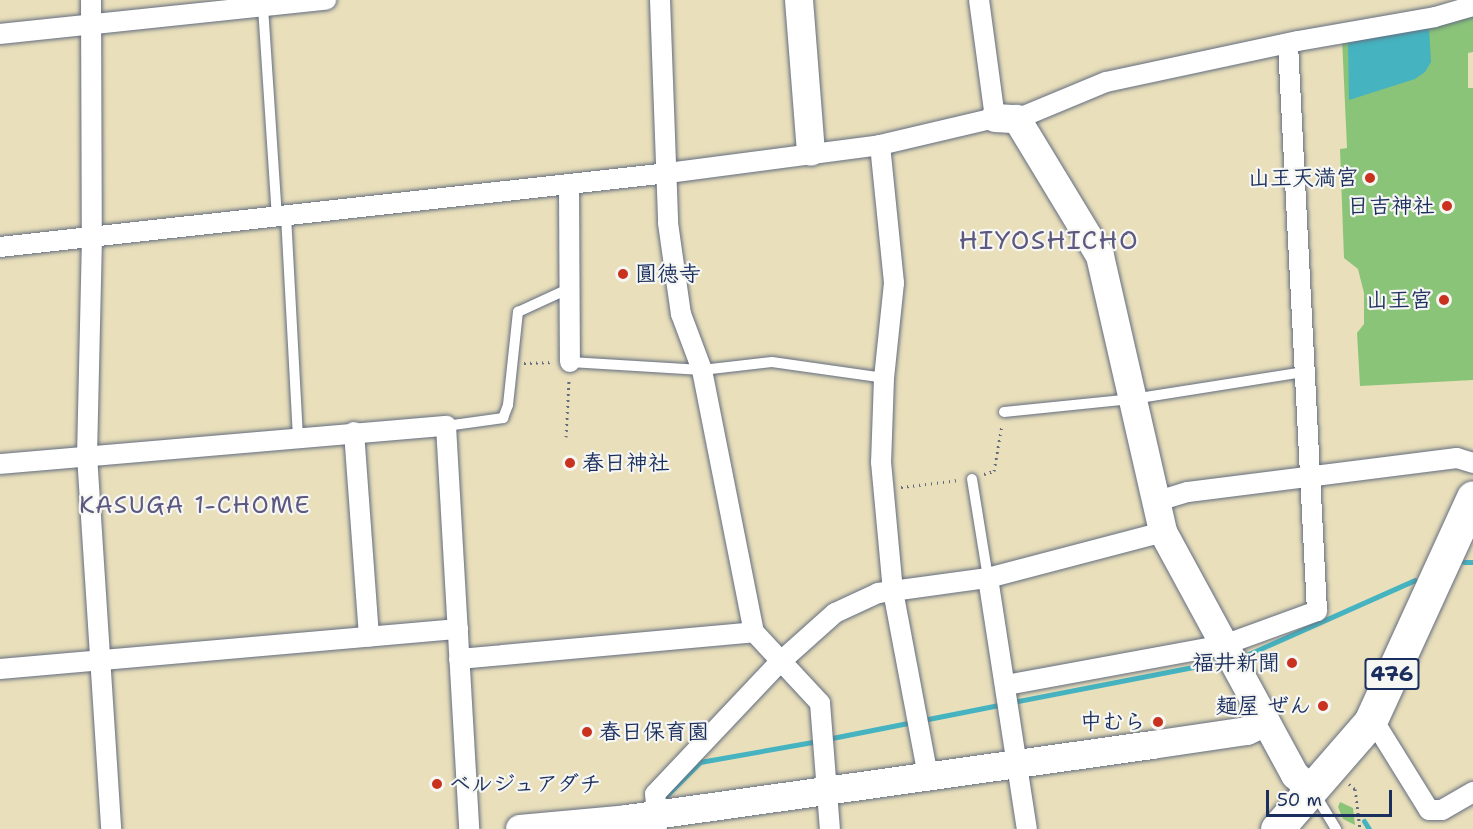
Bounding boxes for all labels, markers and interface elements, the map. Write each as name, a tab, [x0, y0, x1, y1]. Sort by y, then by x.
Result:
place label: 山王天満宮	[1248, 165, 1358, 191]
marker: 山王天満宮	[1363, 171, 1377, 185]
place label: 日吉神社	[1347, 193, 1435, 219]
marker: 日吉神社	[1440, 199, 1454, 213]
district label: HIYOSHICHO	[959, 224, 1139, 256]
place label: 圓徳寺	[635, 261, 701, 287]
marker: 圓徳寺	[616, 267, 630, 281]
place label: 山王宮	[1366, 287, 1432, 313]
marker: 山王宮	[1437, 293, 1451, 307]
place label: 春日神社	[582, 450, 670, 476]
marker: 春日神社	[563, 456, 577, 470]
district label: KASUGA 1-CHOME	[79, 492, 311, 520]
place label: 福井新聞	[1192, 650, 1280, 676]
marker: 福井新聞	[1285, 656, 1299, 670]
road number: 476	[1364, 656, 1420, 692]
place label: 麺屋 ぜん	[1215, 693, 1311, 719]
marker: 麺屋 ぜん	[1316, 699, 1330, 713]
place label: 中むら	[1080, 709, 1146, 735]
marker: 中むら	[1151, 715, 1165, 729]
place label: 春日保育園	[599, 719, 709, 745]
marker: 春日保育園	[580, 725, 594, 739]
place label: ベルジュアダチ	[449, 771, 603, 797]
marker: ベルジュアダチ	[430, 777, 444, 791]
scale bar	[1269, 778, 1395, 816]
text: 50 m	[1277, 788, 1322, 812]

